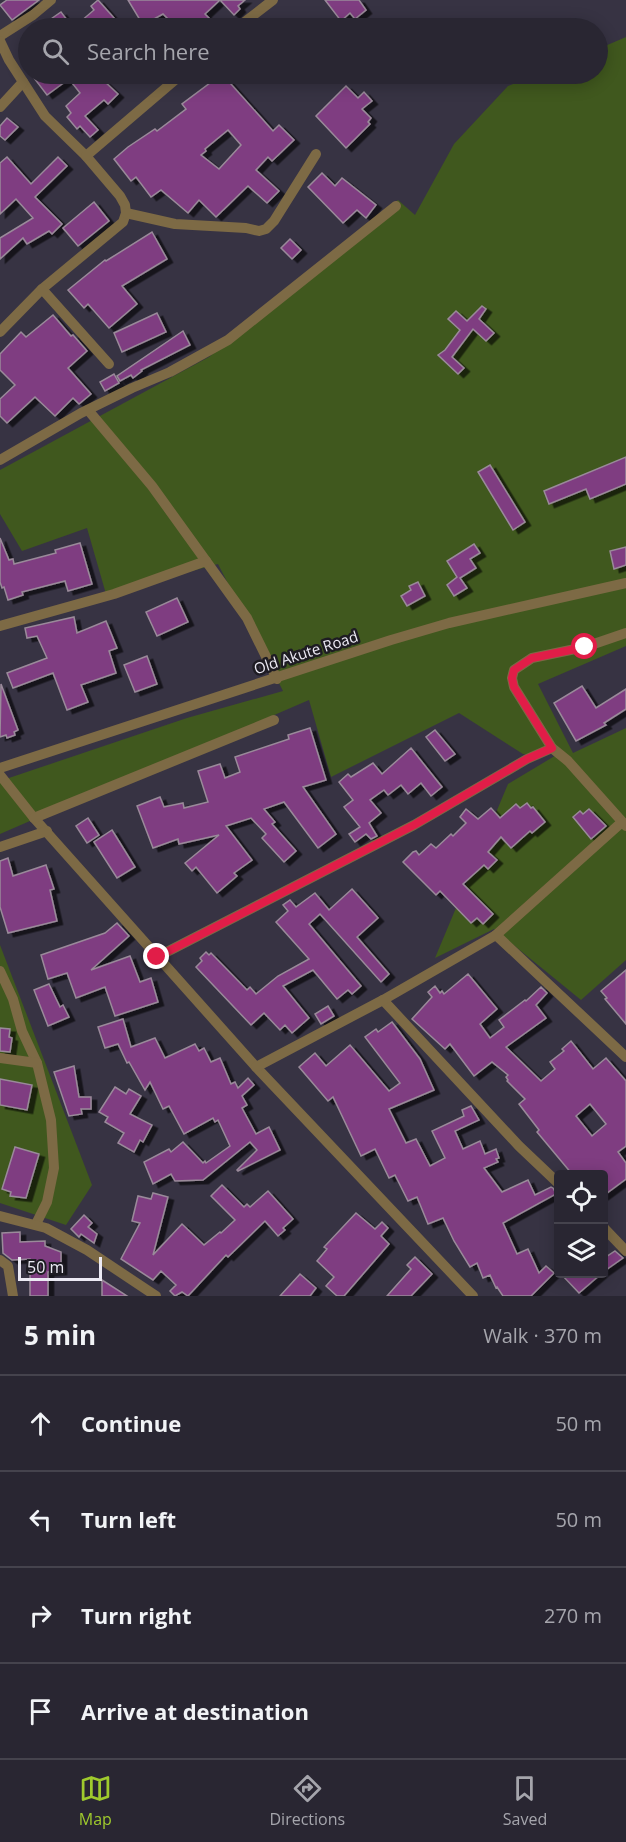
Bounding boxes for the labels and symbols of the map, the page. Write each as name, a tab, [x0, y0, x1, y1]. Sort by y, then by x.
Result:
street label: Old Akute Road	[251, 626, 360, 678]
route start	[571, 633, 597, 659]
route end	[143, 943, 169, 969]
scale bar	[18, 1254, 102, 1282]

